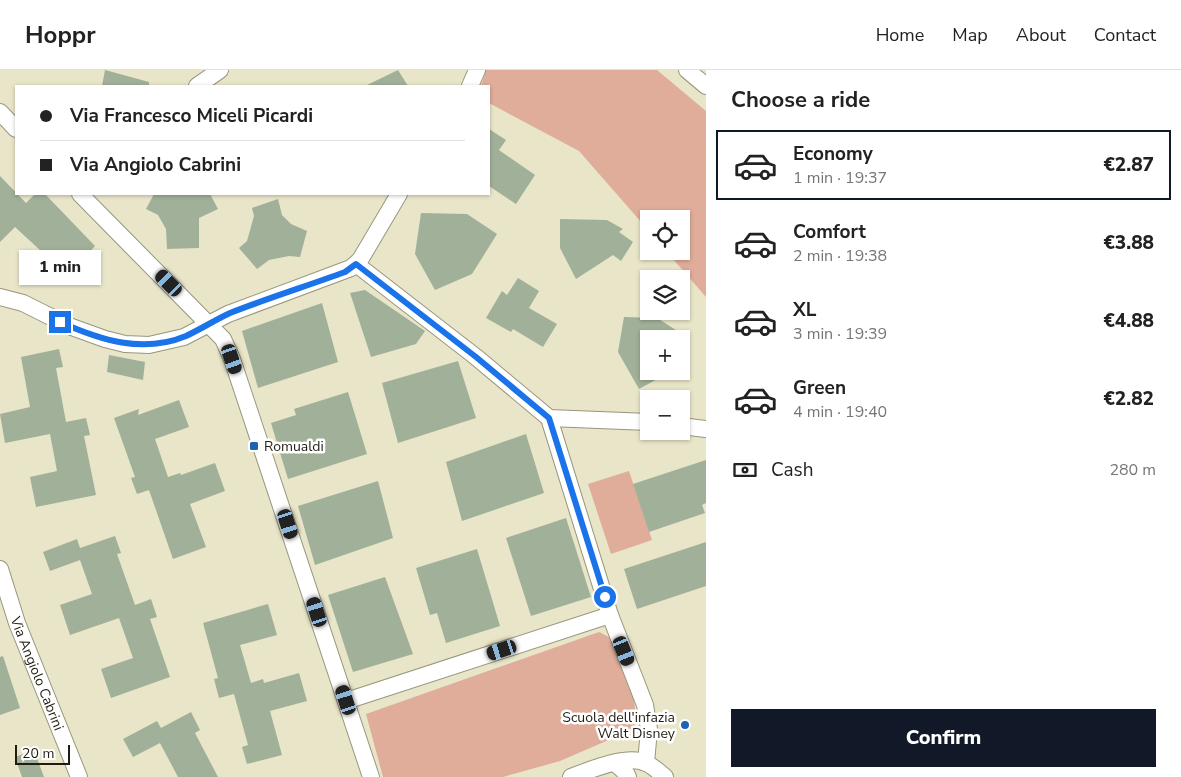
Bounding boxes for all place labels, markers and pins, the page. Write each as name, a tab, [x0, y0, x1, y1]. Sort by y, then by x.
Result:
place label: Romualdi	[264, 437, 324, 456]
marker: Romualdi	[248, 440, 260, 452]
place label: Scuola dell'infazia Walt Disney	[562, 708, 676, 743]
marker: Scuola dell'infazia Walt Disney	[679, 719, 691, 731]

